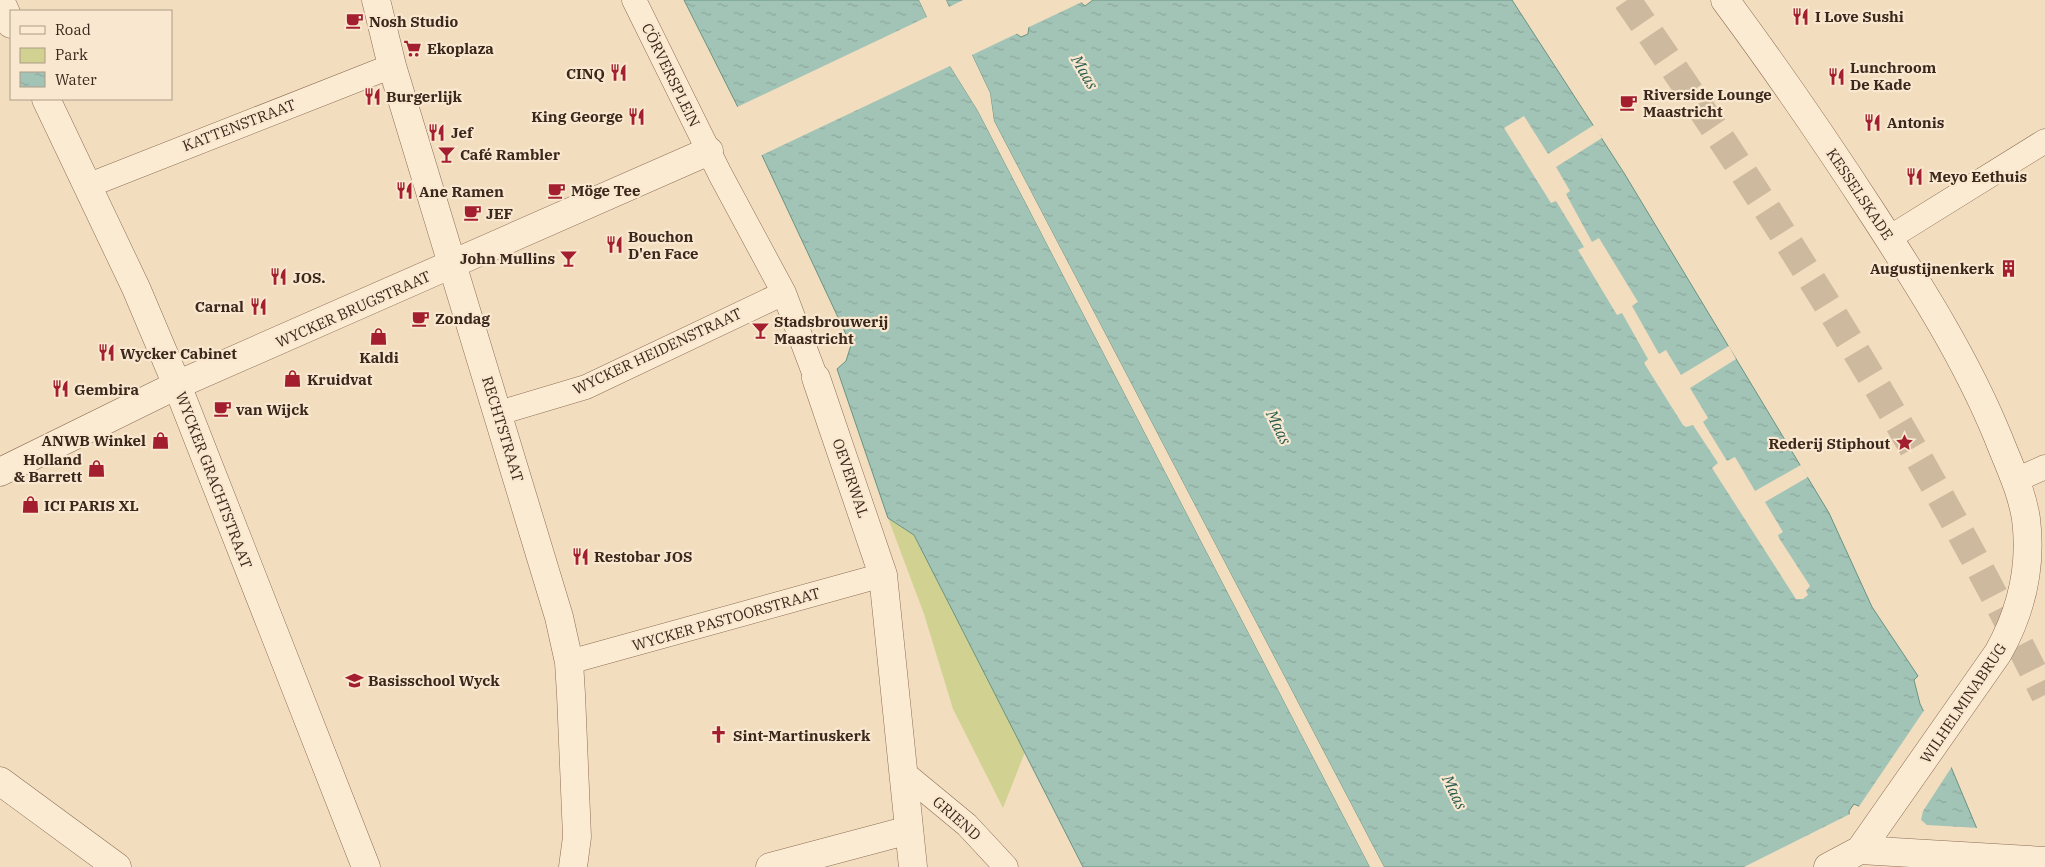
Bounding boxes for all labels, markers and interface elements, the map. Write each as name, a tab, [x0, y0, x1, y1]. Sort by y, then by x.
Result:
restaurant icon: I Love Sushi	[1791, 6, 1811, 26]
place label: I Love Sushi	[1815, 7, 1904, 26]
legend	[10, 10, 172, 100]
cafe icon: Nosh Studio	[345, 11, 365, 31]
place label: Nosh Studio	[369, 12, 458, 31]
text: Road	[55, 20, 91, 39]
street label: CÖRVERSPLEIN	[638, 20, 704, 130]
supermarket icon: Ekoplaza	[403, 38, 423, 58]
place label: Ekoplaza	[427, 39, 494, 58]
text: Park	[55, 45, 88, 64]
water label: Maas	[1067, 50, 1103, 93]
place label: Lunchroom De Kade	[1850, 58, 1937, 94]
restaurant icon: CINQ	[609, 63, 629, 83]
place label: CINQ	[566, 64, 605, 83]
restaurant icon: Lunchroom De Kade	[1826, 66, 1846, 86]
text: Water	[55, 70, 97, 89]
place label: Riverside Lounge Maastricht	[1643, 85, 1772, 121]
restaurant icon: Burgerlijk	[362, 86, 382, 106]
place label: Burgerlijk	[386, 87, 462, 106]
cafe icon: Riverside Lounge Maastricht	[1619, 93, 1639, 113]
street label: KATTENSTRAAT	[180, 95, 298, 155]
restaurant icon: King George	[627, 106, 647, 126]
place label: King George	[531, 107, 623, 126]
restaurant icon: Antonis	[1863, 112, 1883, 132]
place label: Antonis	[1887, 113, 1944, 132]
restaurant icon: Jef	[427, 122, 447, 142]
place label: Jef	[451, 123, 474, 142]
bar icon: Café Rambler	[436, 144, 456, 164]
place label: Café Rambler	[460, 145, 561, 164]
street label: KESSELSKADE	[1822, 145, 1898, 243]
restaurant icon: Meyo Eethuis	[1905, 166, 1925, 186]
place label: Meyo Eethuis	[1929, 167, 2027, 186]
cafe icon: Möge Tee	[547, 180, 567, 200]
restaurant icon: Ane Ramen	[395, 181, 415, 201]
place label: Möge Tee	[571, 181, 641, 200]
place label: Ane Ramen	[419, 182, 504, 201]
cafe icon: JEF	[462, 203, 482, 223]
place label: JEF	[486, 204, 513, 223]
place label: Bouchon D'en Face	[628, 227, 699, 263]
restaurant icon: Bouchon D'en Face	[604, 235, 624, 255]
bar icon: John Mullins	[559, 248, 579, 268]
place label: John Mullins	[460, 249, 555, 268]
building icon: Augustijnenkerk	[1998, 258, 2018, 278]
place label: Augustijnenkerk	[1870, 259, 1995, 278]
street label: WYCKER BRUGSTRAAT	[273, 266, 434, 352]
restaurant icon: JOS.	[269, 267, 289, 287]
place label: JOS.	[293, 268, 325, 287]
restaurant icon: Carnal	[248, 296, 268, 316]
place label: Carnal	[195, 297, 244, 316]
street label: WYCKER HEIDENSTRAAT	[570, 303, 745, 399]
cafe icon: Zondag	[411, 308, 431, 328]
place label: Zondag	[435, 309, 490, 328]
place label: Stadsbrouwerij Maastricht	[774, 312, 888, 348]
bar icon: Stadsbrouwerij Maastricht	[750, 320, 770, 340]
shop icon: Kaldi	[369, 326, 389, 346]
restaurant icon: Wycker Cabinet	[96, 343, 116, 363]
place label: Wycker Cabinet	[120, 344, 237, 363]
place label: Kaldi	[359, 348, 399, 367]
shop icon: Kruidvat	[283, 369, 303, 389]
place label: Kruidvat	[307, 370, 373, 389]
street label: RECHTSTRAAT	[478, 374, 528, 484]
restaurant icon: Gembira	[50, 379, 70, 399]
place label: Gembira	[74, 380, 139, 399]
street label: WYCKER GRACHTSTRAAT	[171, 389, 257, 571]
cafe icon: van Wijck	[212, 399, 232, 419]
place label: van Wijck	[236, 400, 309, 419]
water label: Maas	[1262, 405, 1296, 448]
shop icon: ANWB Winkel	[150, 430, 170, 450]
place label: ANWB Winkel	[42, 431, 146, 450]
place icon: Rederij Stiphout	[1894, 433, 1914, 453]
place label: Rederij Stiphout	[1769, 434, 1890, 453]
street label: OEVERWAL	[829, 436, 873, 520]
place label: Holland & Barrett	[14, 450, 83, 486]
shop icon: Holland & Barrett	[86, 458, 106, 478]
shop icon: ICI PARIS XL	[20, 495, 40, 515]
place label: ICI PARIS XL	[44, 496, 139, 515]
restaurant icon: Restobar JOS	[570, 546, 590, 566]
place label: Restobar JOS	[594, 547, 693, 566]
street label: WYCKER PASTOORSTRAAT	[630, 583, 822, 655]
street label: WILHELMINABRUG	[1916, 639, 2010, 767]
school or university icon: Basisschool Wyck	[344, 670, 364, 690]
place label: Basisschool Wyck	[368, 671, 500, 690]
church icon: Sint-Martinuskerk	[709, 725, 729, 745]
place label: Sint-Martinuskerk	[733, 726, 871, 745]
water label: Maas	[1438, 770, 1472, 813]
street label: GRIEND	[929, 792, 985, 844]

